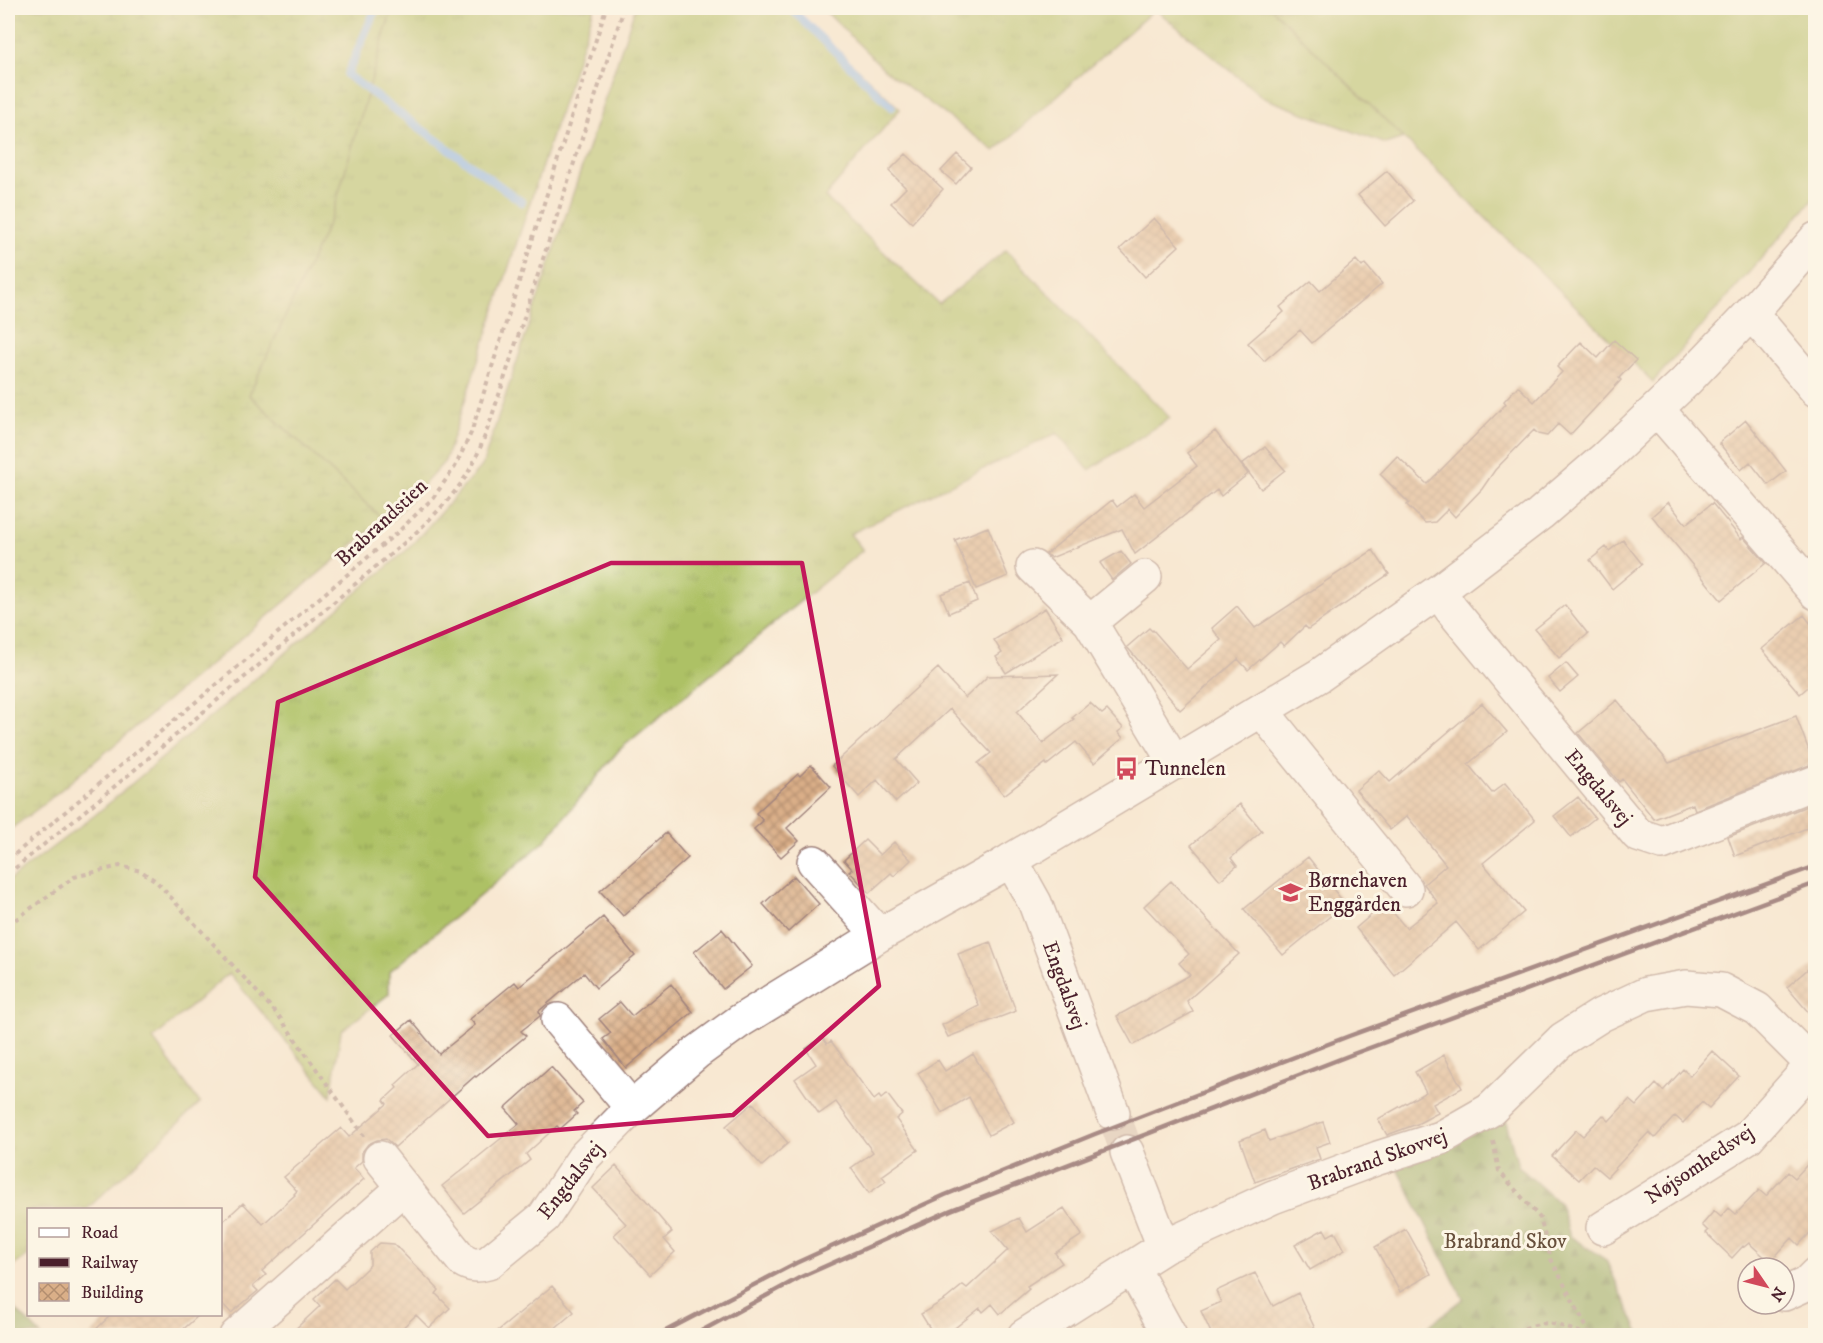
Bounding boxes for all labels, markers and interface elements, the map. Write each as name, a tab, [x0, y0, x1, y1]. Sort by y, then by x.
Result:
street label: Brabrandstien	[330, 473, 433, 572]
street label: Engdalsvej	[1559, 744, 1638, 831]
bus stop icon: Tunnelen	[1114, 755, 1140, 781]
place label: Tunnelen	[1145, 756, 1226, 782]
place label: Børnehaven Enggården	[1308, 868, 1408, 918]
school or university icon: Børnehaven Enggården	[1277, 879, 1303, 905]
street label: Engdalsvej	[1036, 938, 1092, 1033]
street label: Nøjsomhedsvej	[1640, 1119, 1759, 1211]
street label: Brabrand Skovvej	[1304, 1123, 1450, 1197]
street label: Engdalsvej	[532, 1136, 609, 1225]
legend	[27, 1208, 222, 1316]
text: Road	[81, 1222, 118, 1244]
park label: Brabrand Skov	[1444, 1229, 1567, 1255]
text: Railway	[81, 1252, 139, 1274]
north arrow	[1736, 1256, 1796, 1316]
text: Building	[81, 1282, 143, 1304]
text: N	[1766, 1283, 1789, 1305]

